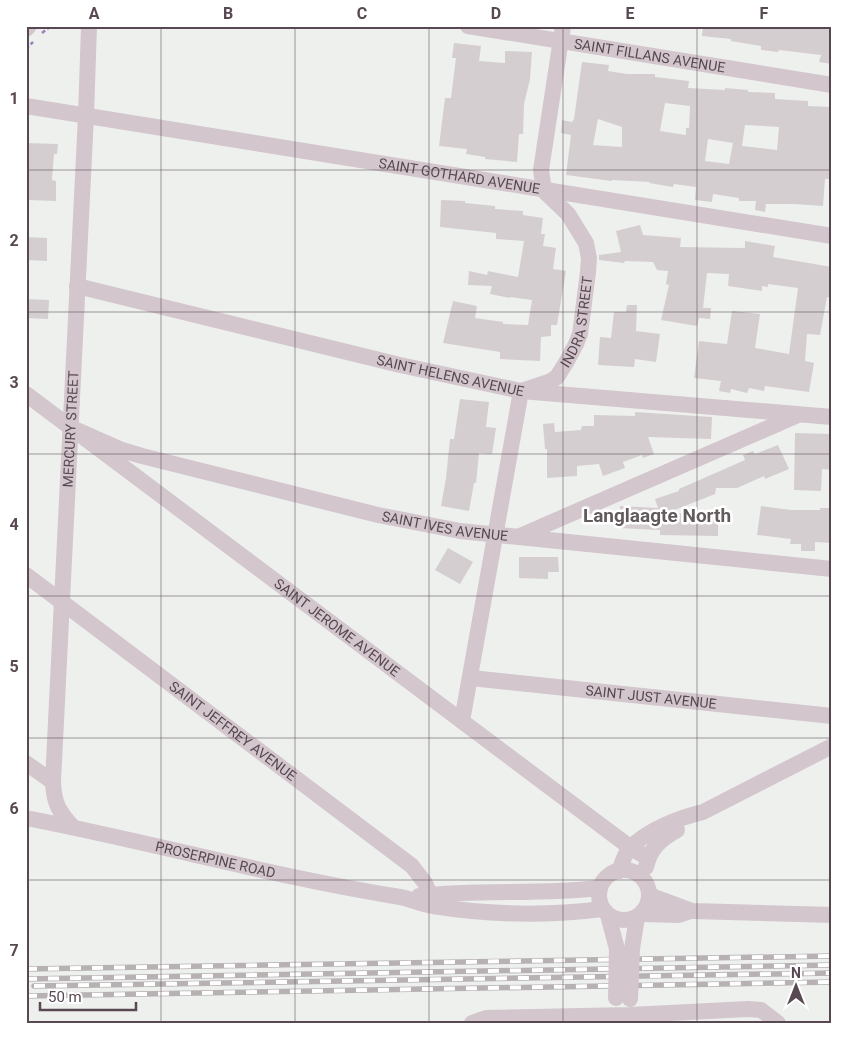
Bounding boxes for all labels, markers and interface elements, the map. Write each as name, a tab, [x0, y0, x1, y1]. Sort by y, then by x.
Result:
text: A	[89, 4, 100, 23]
text: B	[223, 4, 233, 23]
text: C	[357, 4, 367, 23]
text: D	[491, 4, 501, 23]
text: E	[626, 4, 635, 23]
text: F	[760, 4, 769, 23]
street label: SAINT FILLANS AVENUE	[573, 35, 726, 76]
text: 1	[9, 89, 19, 108]
street label: SAINT GOTHARD AVENUE	[378, 155, 541, 197]
text: 2	[9, 231, 19, 250]
street label: INDRA STREET	[557, 275, 595, 370]
street label: SAINT HELENS AVENUE	[375, 352, 526, 399]
street label: MERCURY STREET	[60, 370, 81, 488]
text: 3	[9, 373, 19, 392]
district label: Langlaagte North	[583, 504, 731, 527]
street label: SAINT IVES AVENUE	[381, 508, 509, 544]
text: 4	[9, 515, 19, 534]
street label: SAINT JEROME AVENUE	[271, 575, 403, 680]
text: 5	[9, 657, 19, 676]
street label: SAINT JEFFREY AVENUE	[166, 678, 299, 784]
street label: SAINT JUST AVENUE	[585, 682, 717, 712]
text: 6	[9, 799, 19, 818]
street label: PROSERPINE ROAD	[154, 838, 277, 881]
text: 7	[9, 941, 19, 960]
north arrow	[770, 962, 820, 1012]
text: N	[791, 965, 801, 981]
scale bar	[40, 979, 136, 1011]
text: 50 m	[48, 988, 82, 1006]

